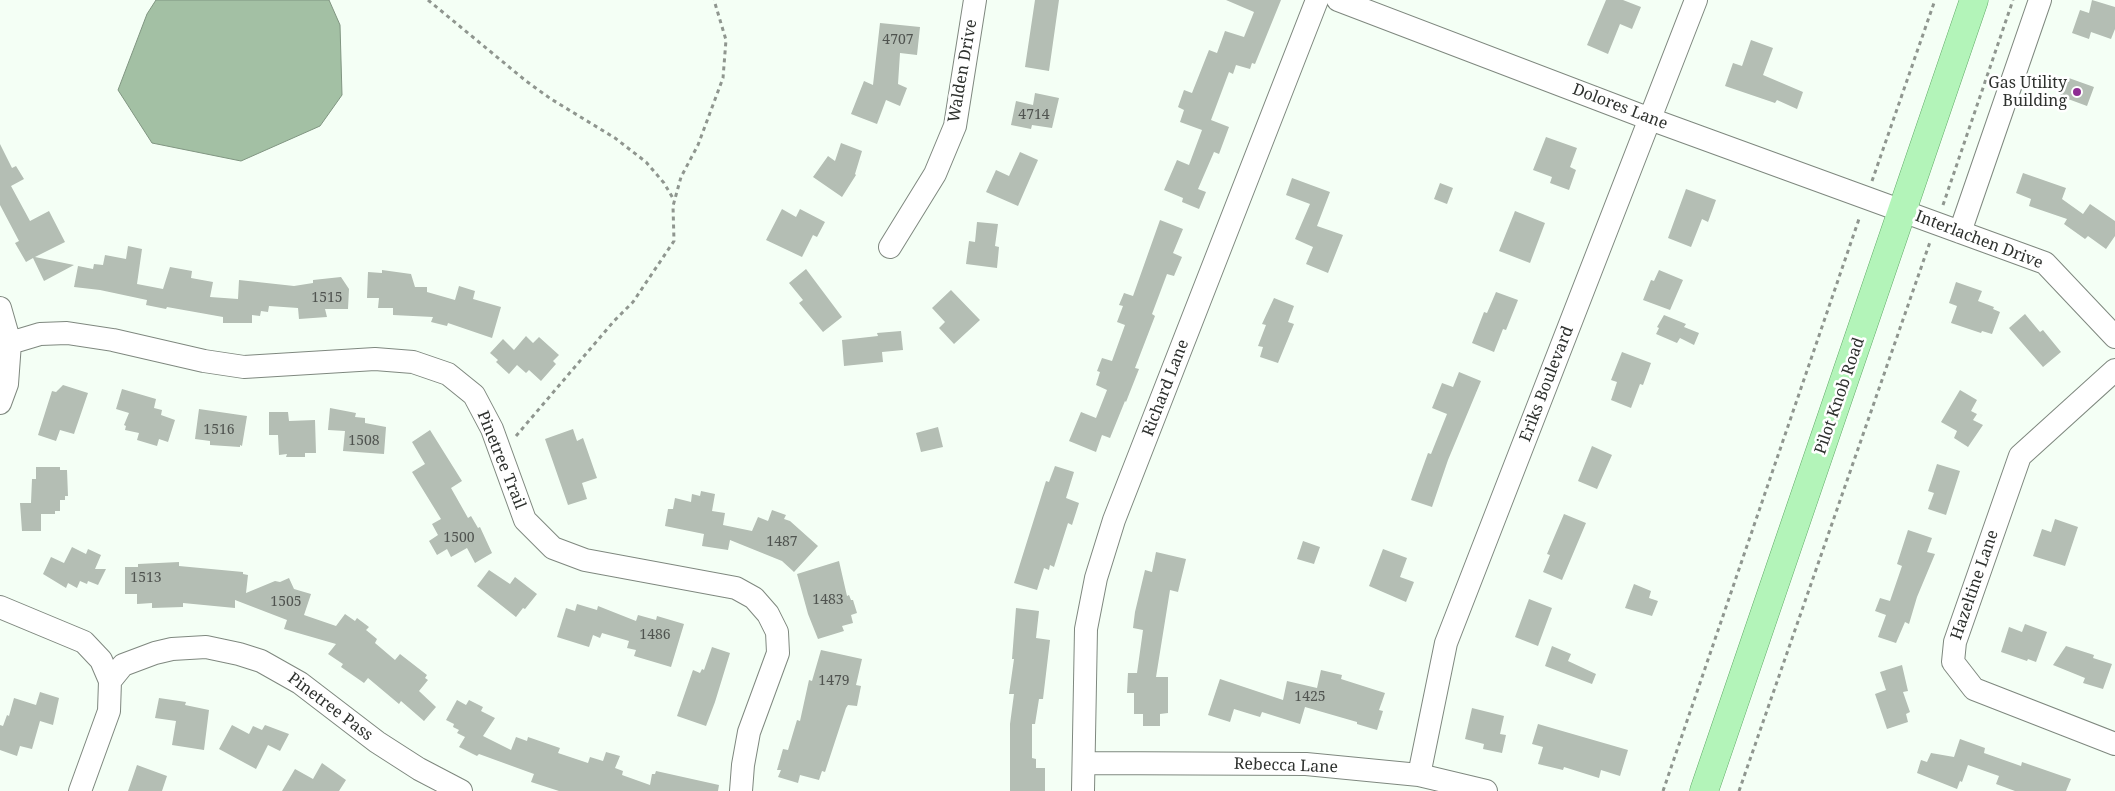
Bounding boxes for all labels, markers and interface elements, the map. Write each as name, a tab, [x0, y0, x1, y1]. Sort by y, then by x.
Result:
street label: Walden Drive	[944, 18, 982, 124]
house number: 4707	[882, 32, 914, 48]
place label: Gas Utility Building	[1988, 73, 2067, 111]
street label: Dolores Lane	[1570, 80, 1670, 134]
marker: Gas Utility Building	[2071, 86, 2083, 98]
house number: 4714	[1018, 107, 1050, 123]
street label: Interlachen Drive	[1913, 207, 2045, 273]
house number: 1515	[311, 290, 343, 306]
street label: Eriks Boulevard	[1516, 323, 1578, 445]
street label: Pilot Knob Road	[1811, 335, 1869, 457]
street label: Richard Lane	[1139, 337, 1193, 439]
street label: Pinetree Trail	[473, 408, 529, 512]
house number: 1516	[203, 422, 235, 438]
house number: 1508	[348, 433, 380, 449]
street label: Hazeltine Lane	[1947, 527, 2003, 643]
house number: 1500	[443, 530, 475, 546]
house number: 1487	[766, 534, 798, 550]
house number: 1513	[130, 570, 162, 586]
house number: 1483	[812, 592, 844, 608]
house number: 1505	[270, 594, 302, 610]
house number: 1486	[639, 627, 671, 643]
street label: Pinetree Pass	[284, 669, 376, 745]
house number: 1479	[818, 673, 850, 689]
house number: 1425	[1294, 689, 1326, 705]
street label: Rebecca Lane	[1234, 755, 1338, 777]

